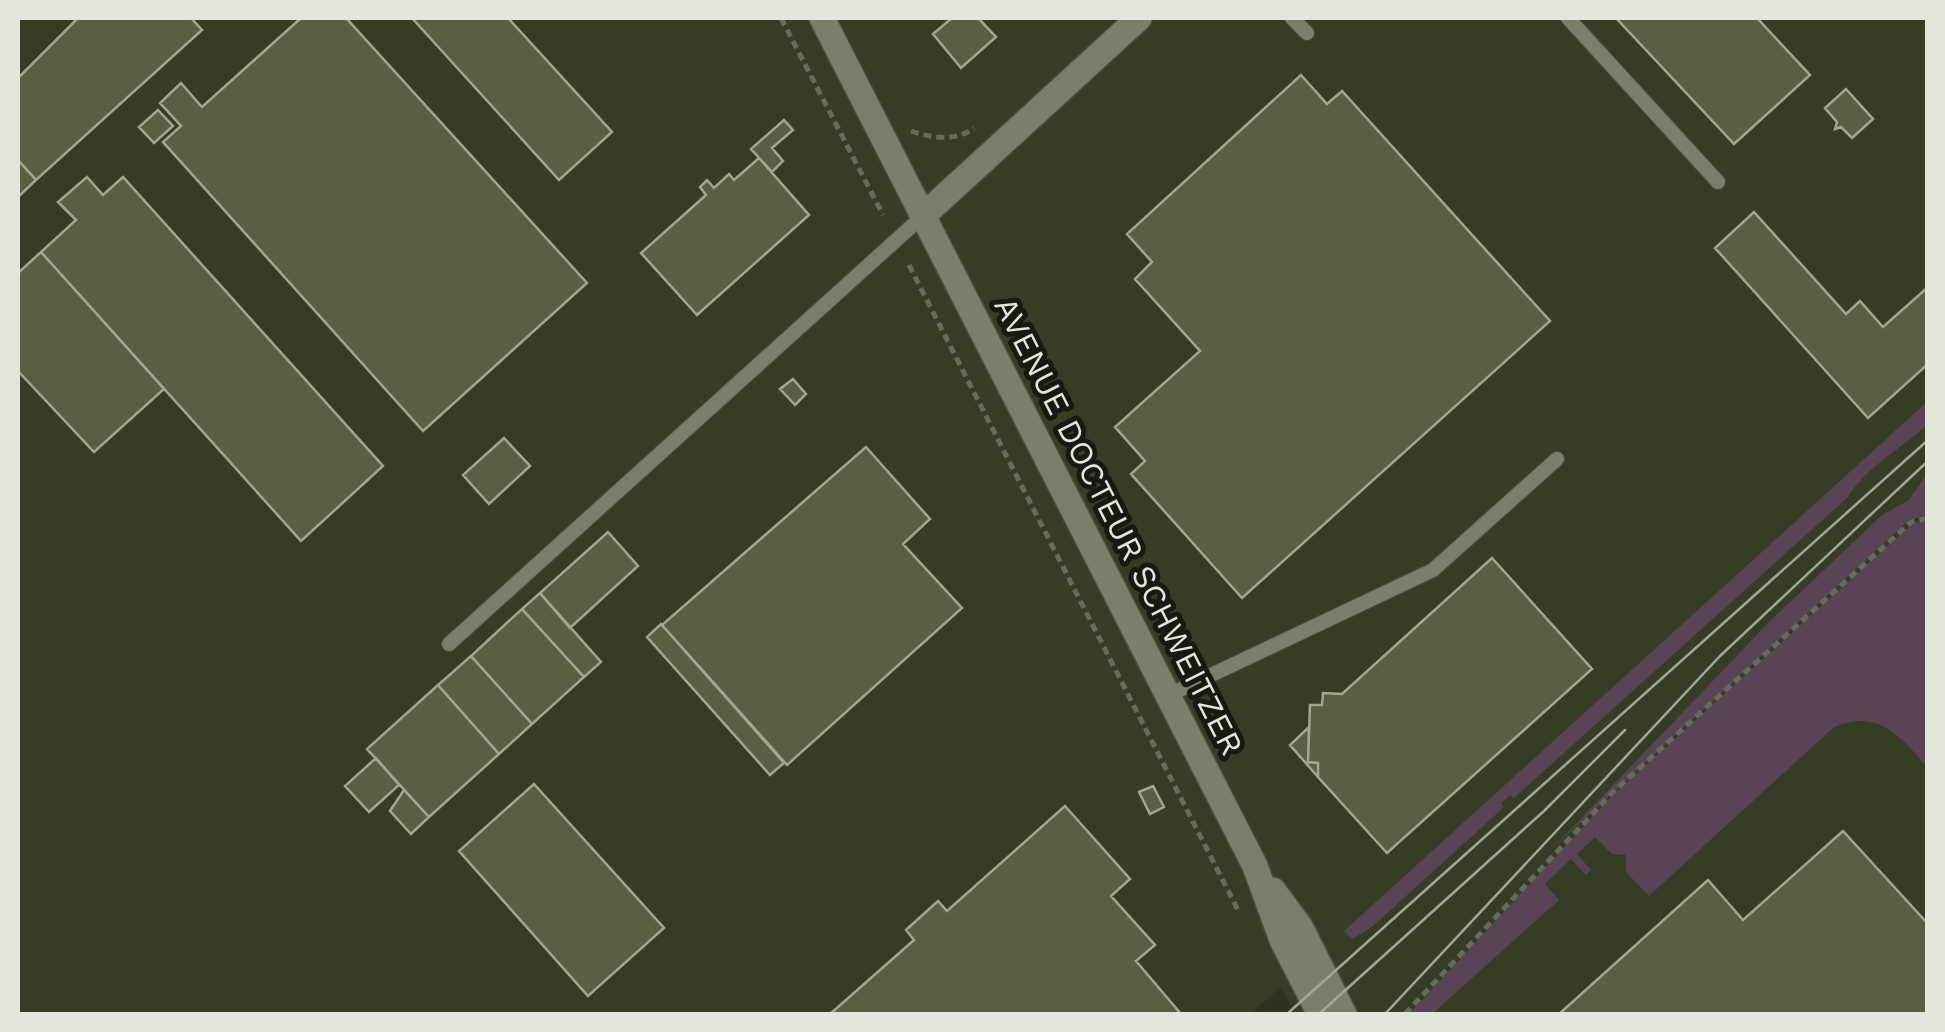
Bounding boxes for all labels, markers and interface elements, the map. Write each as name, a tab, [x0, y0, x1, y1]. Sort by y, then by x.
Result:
street label: AVENUE DOCTEUR SCHWEITZER	[986, 291, 1252, 761]

